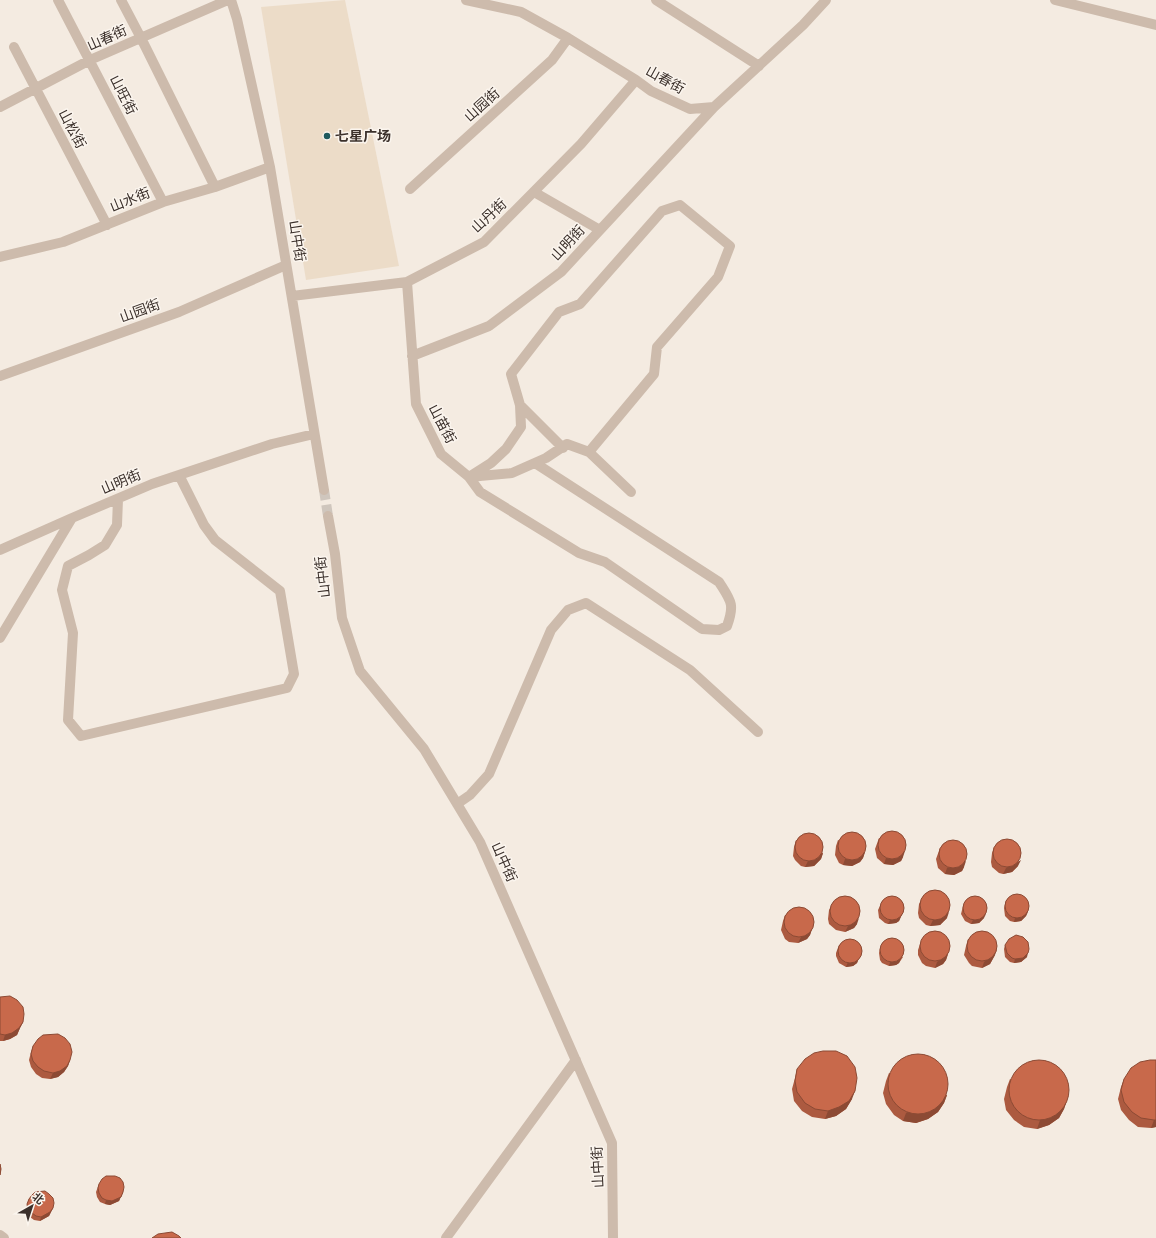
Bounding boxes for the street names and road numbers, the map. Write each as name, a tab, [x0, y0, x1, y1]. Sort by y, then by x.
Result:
street label: 山春街	[84, 22, 130, 54]
street label: 山春街	[643, 62, 687, 98]
street label: 山旺街	[106, 72, 140, 118]
street label: 山园街	[461, 85, 503, 125]
street label: 山松街	[55, 106, 89, 152]
street label: 山水街	[107, 184, 153, 216]
street label: 山丹街	[468, 195, 510, 237]
street label: 山中街	[285, 219, 309, 263]
street label: 山明街	[547, 222, 589, 264]
street label: 山园街	[117, 296, 163, 326]
street label: 山苗街	[425, 401, 459, 447]
street label: 山明街	[98, 466, 144, 498]
street label: 山中街	[312, 555, 334, 599]
street label: 山中街	[488, 839, 520, 885]
street label: 山中街	[588, 1146, 608, 1188]

